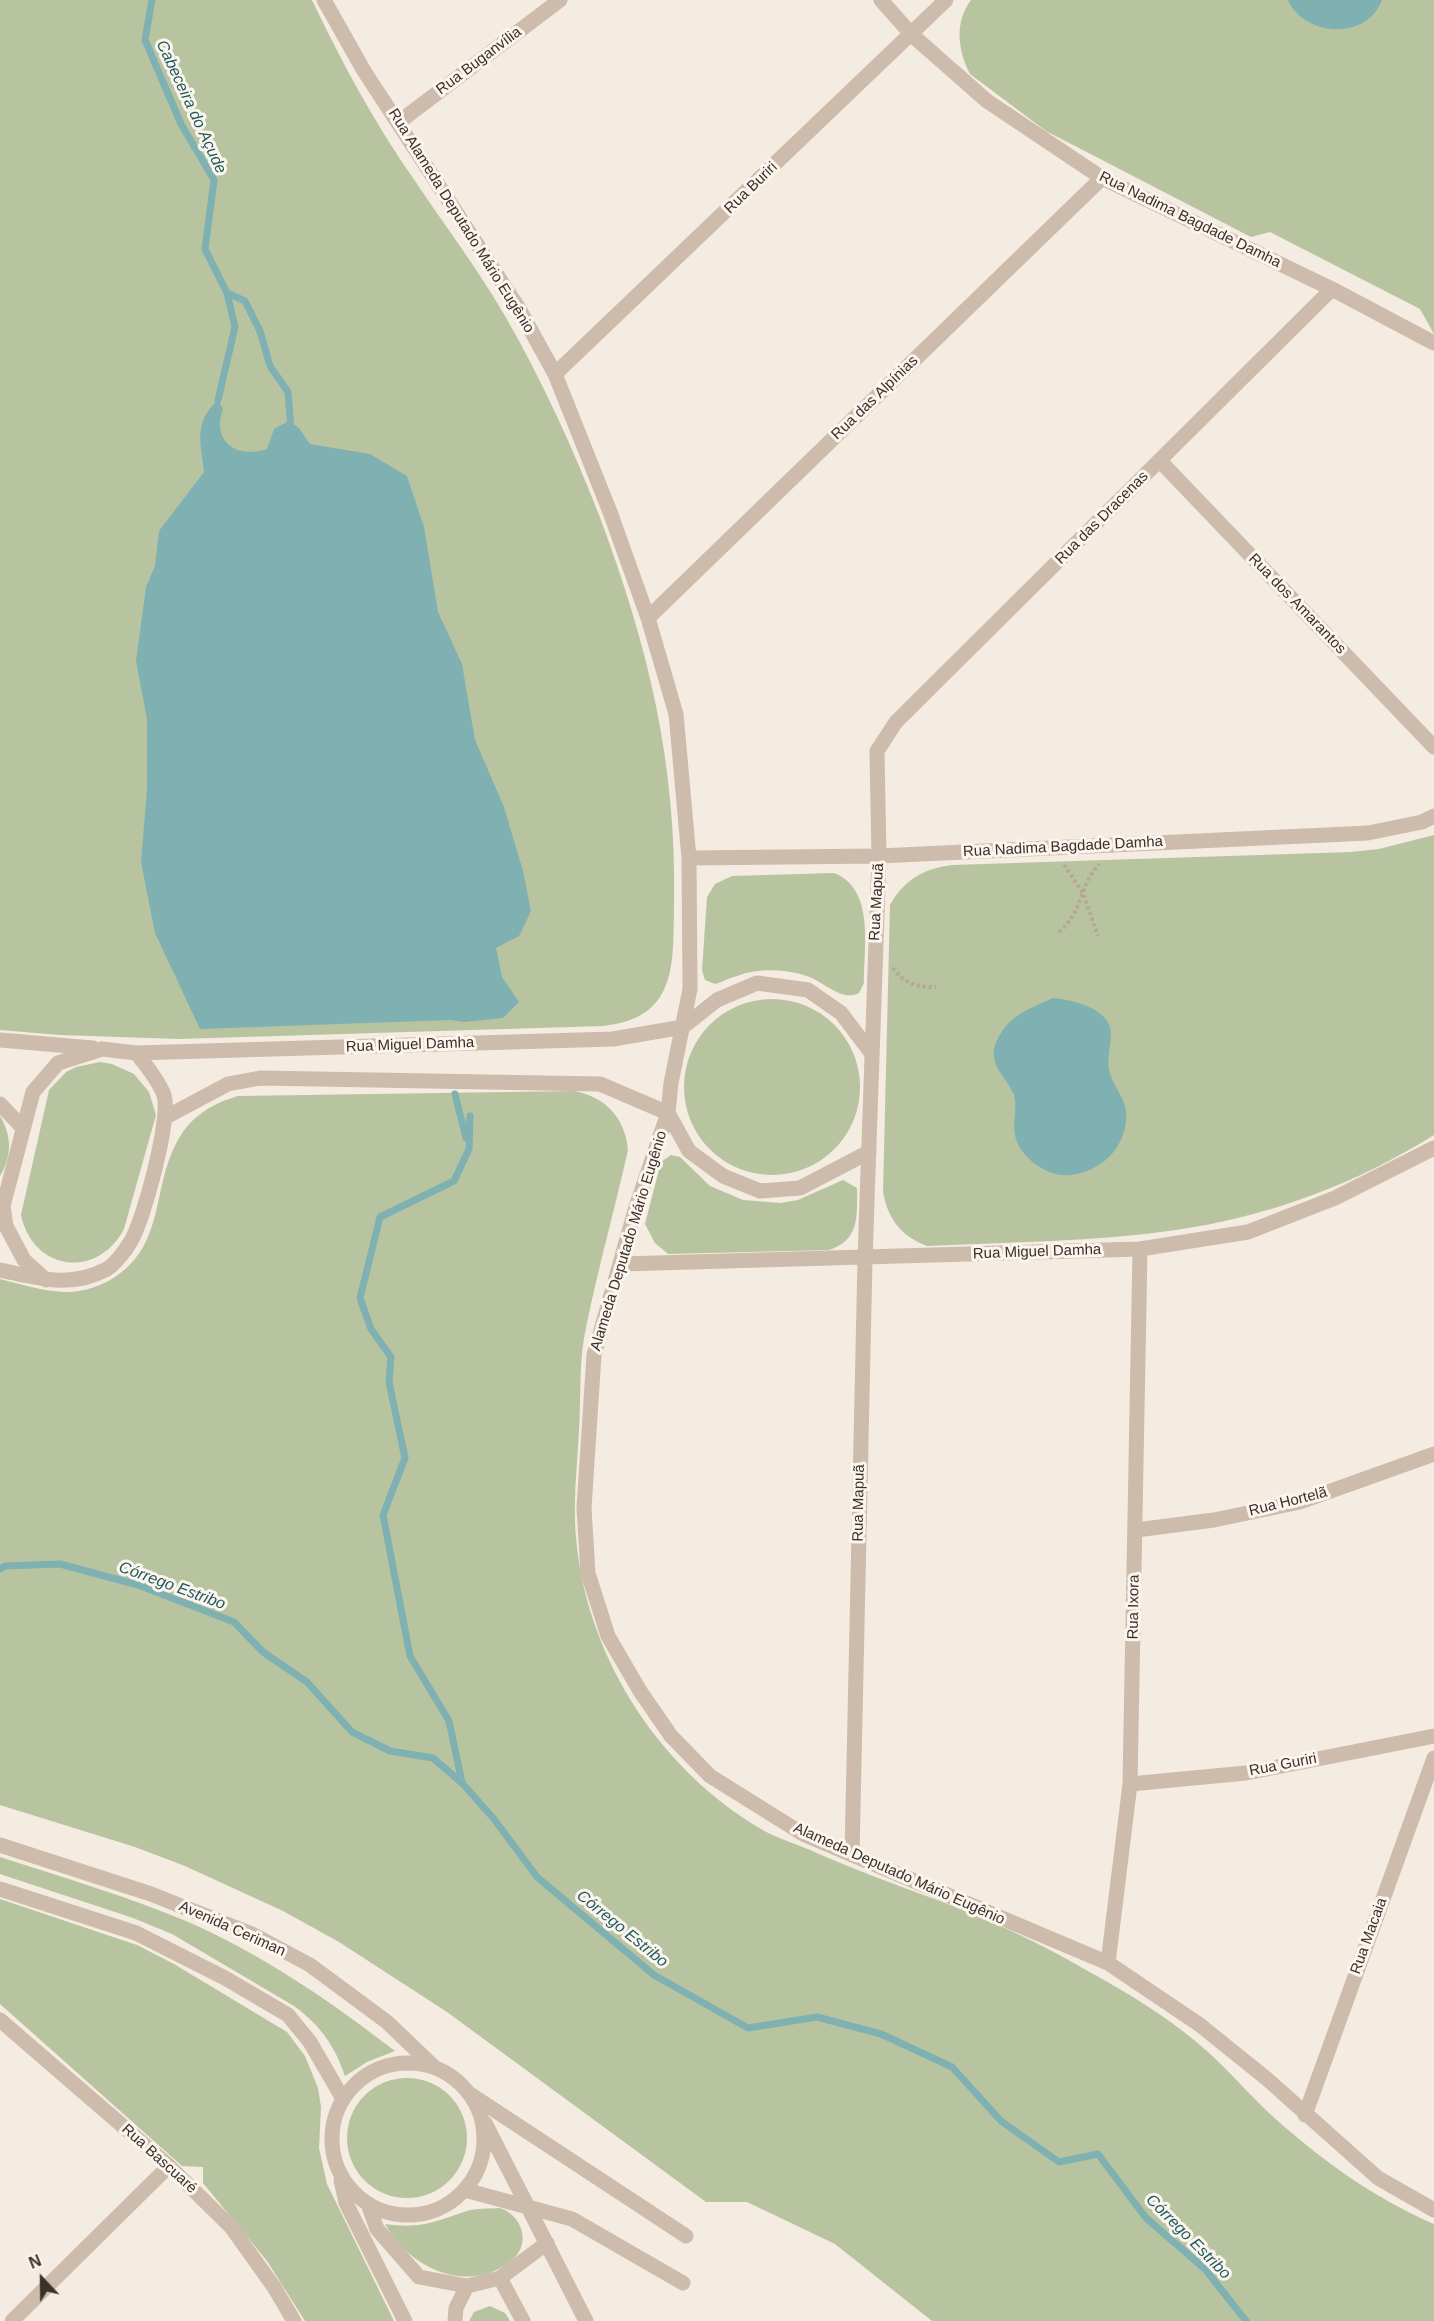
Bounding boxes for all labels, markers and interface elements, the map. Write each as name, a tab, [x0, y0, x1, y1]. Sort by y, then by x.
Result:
street label: Rua Buganvília	[433, 23, 525, 99]
water label: Cabeceira do Açude	[152, 37, 230, 177]
street label: Rua Alameda Deputado Mário Eugênio	[384, 106, 538, 336]
street label: Rua Buriri	[721, 158, 781, 218]
street label: Rua Nadima Bagdade Damha	[1096, 168, 1284, 272]
street label: Rua das Alpínias	[828, 352, 922, 444]
street label: Rua das Dracenas	[1052, 468, 1152, 568]
street label: Rua dos Amarantos	[1244, 550, 1350, 658]
street label: Rua Nadima Bagdade Damha	[963, 833, 1163, 861]
street label: Rua Mapuã	[866, 863, 888, 941]
street label: Rua Miguel Damha	[346, 1034, 474, 1056]
street label: Alameda Deputado Mário Eugênio	[587, 1129, 671, 1353]
street label: Rua Miguel Damha	[973, 1241, 1101, 1263]
street label: Rua Mapuã	[849, 1464, 869, 1542]
street label: Rua Hortelã	[1247, 1484, 1329, 1520]
water label: Córrego Estribo	[116, 1558, 228, 1614]
street label: Rua Ixora	[1124, 1574, 1144, 1640]
street label: Rua Guriri	[1248, 1750, 1318, 1780]
street label: Alameda Deputado Mário Eugênio	[791, 1819, 1007, 1929]
water label: Córrego Estribo	[572, 1886, 672, 1972]
street label: Rua Macaia	[1347, 1895, 1391, 1977]
street label: Avenida Ceriman	[176, 1897, 288, 1961]
street label: Rua Bascuaré	[118, 2121, 200, 2197]
water label: Córrego Estribo	[1142, 2191, 1234, 2283]
north arrow	[12, 2249, 72, 2309]
text: N	[27, 2252, 44, 2272]

